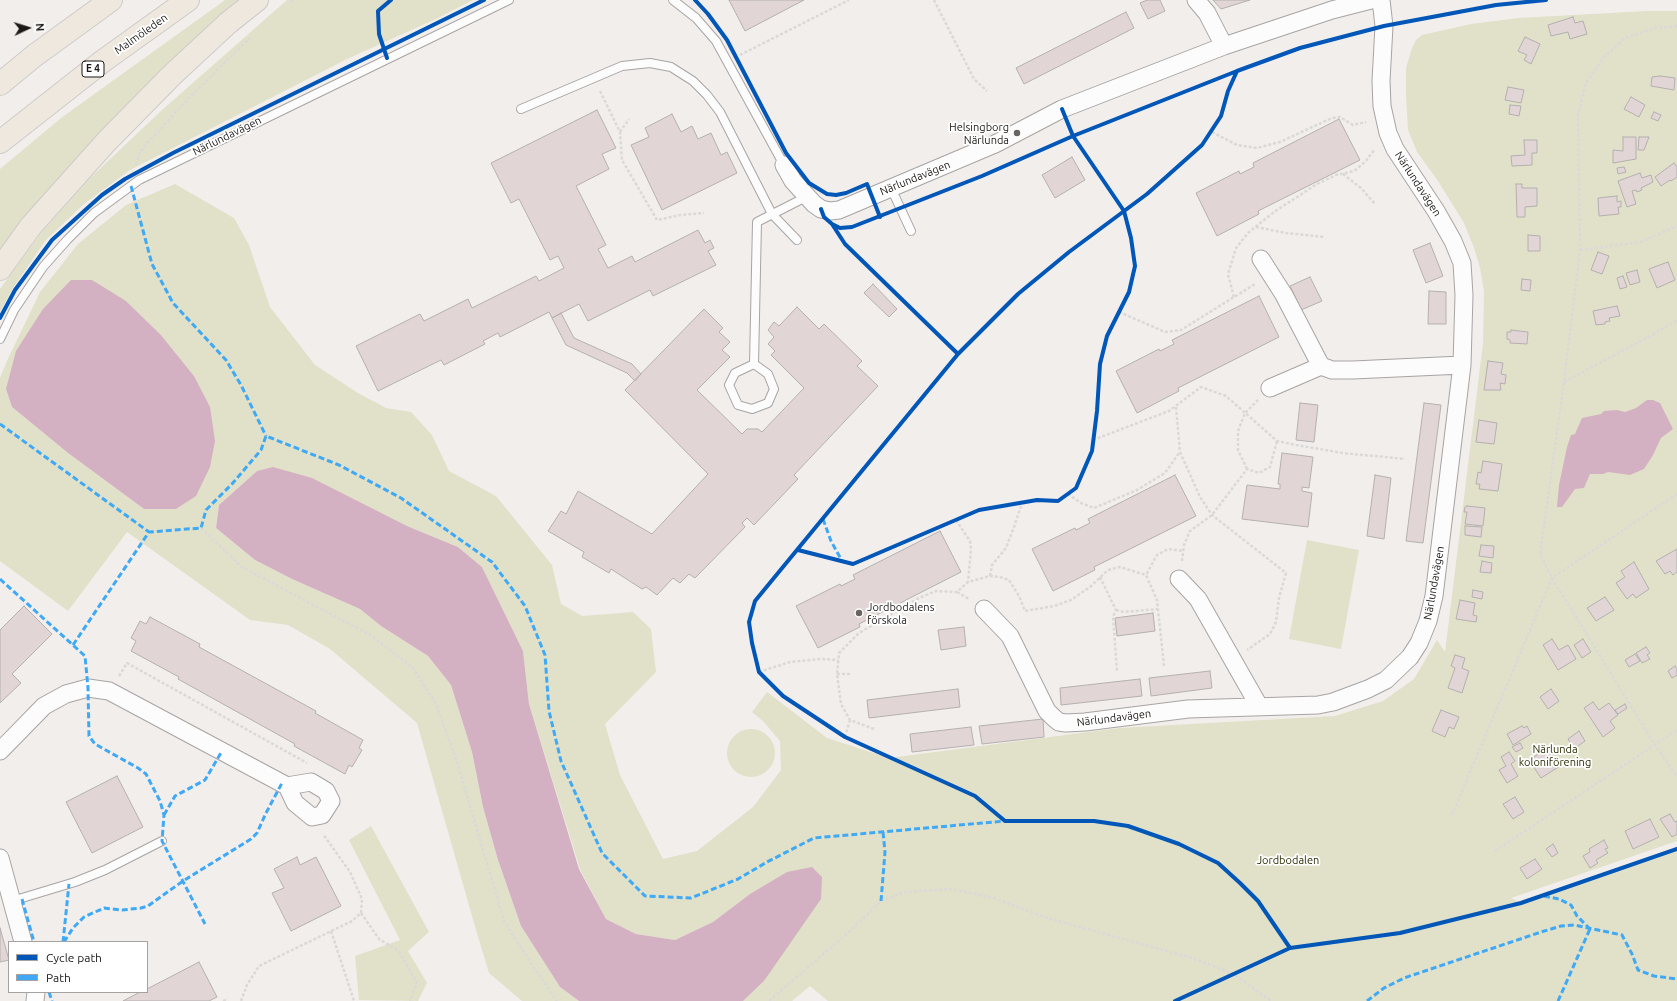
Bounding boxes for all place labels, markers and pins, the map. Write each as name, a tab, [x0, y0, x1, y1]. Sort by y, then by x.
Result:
place label: Helsingborg Närlunda	[949, 120, 1009, 146]
marker: Helsingborg Närlunda	[1012, 128, 1022, 138]
place label: Jordbodalens förskola	[867, 600, 934, 626]
marker: Jordbodalens förskola	[854, 608, 864, 618]

